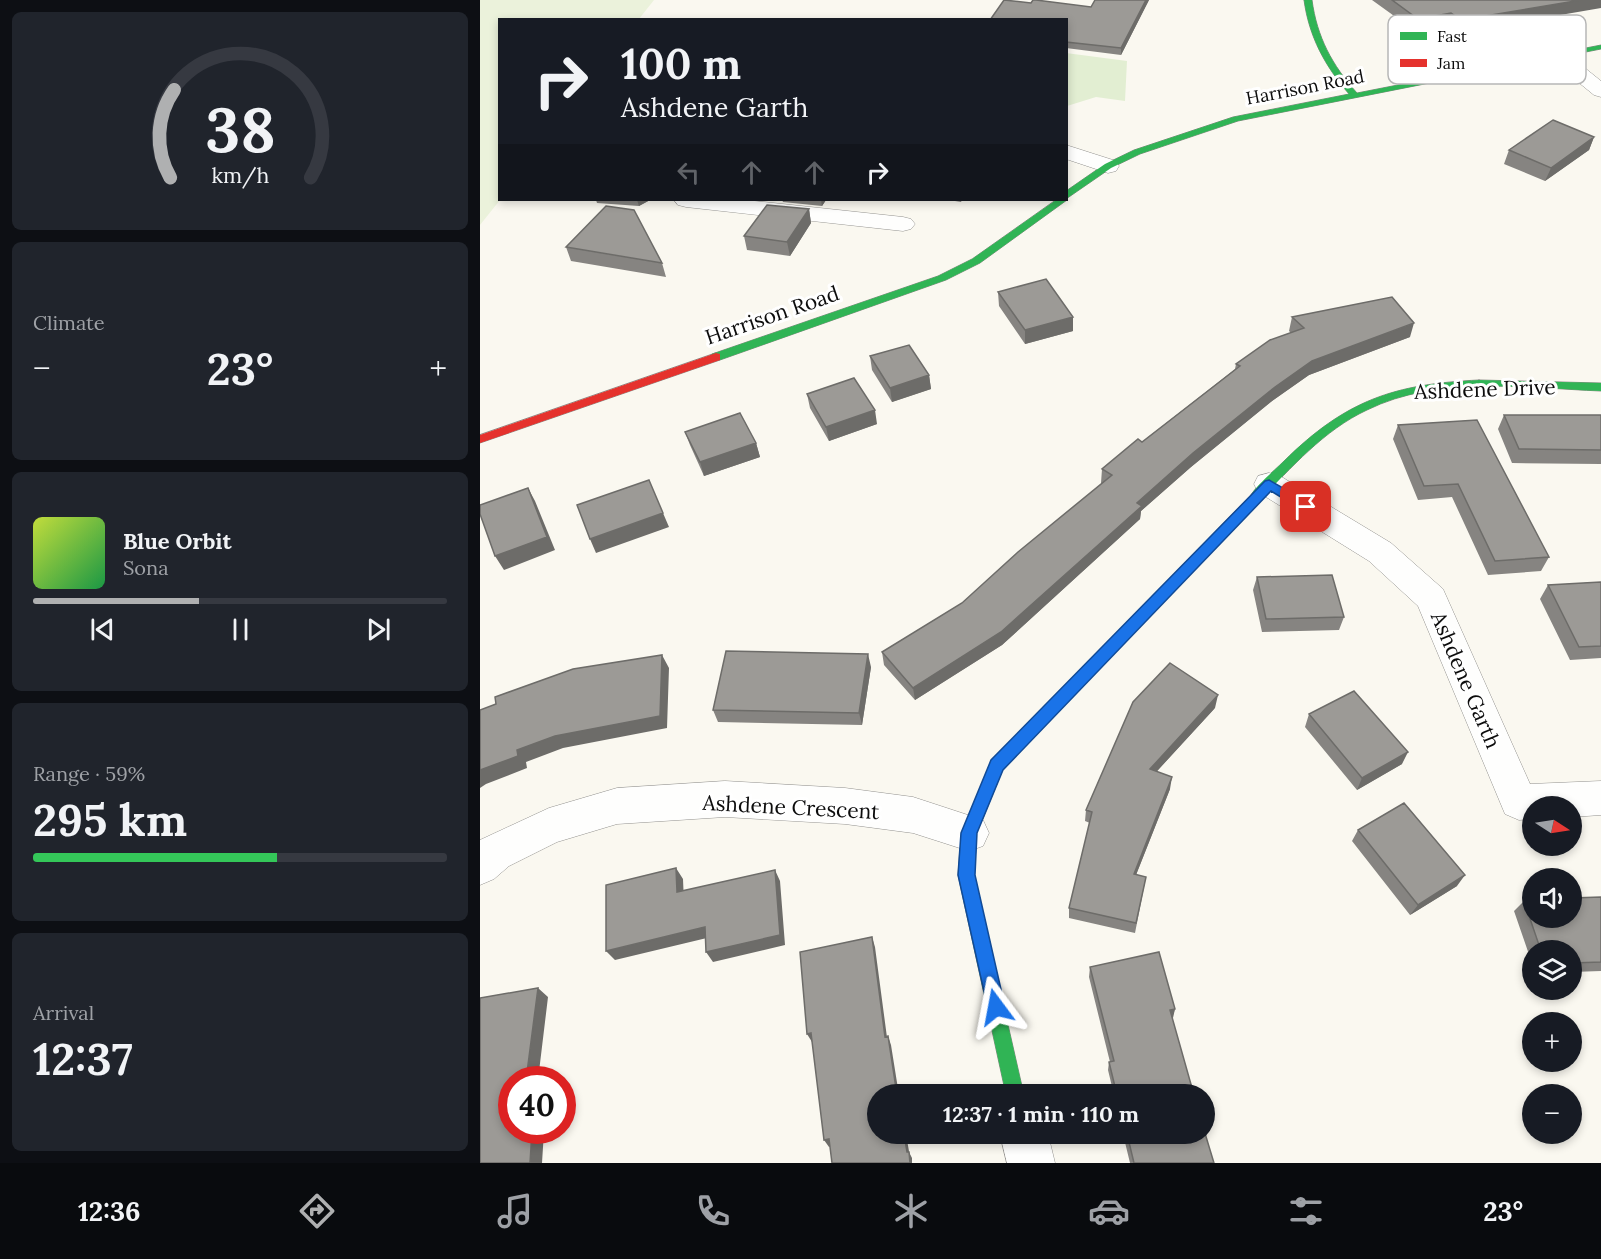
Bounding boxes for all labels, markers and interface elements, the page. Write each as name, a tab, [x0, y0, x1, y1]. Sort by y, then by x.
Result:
legend	[1388, 15, 1586, 84]
text: Fast	[1437, 26, 1468, 46]
text: 100 m	[621, 37, 741, 91]
icon: right	[522, 42, 600, 120]
text: Jam	[1436, 53, 1465, 73]
street label: Harrison Road	[1244, 64, 1366, 110]
text: 38	[205, 89, 275, 169]
text: Ashdene Garth	[621, 90, 808, 124]
icon: left	[672, 156, 705, 189]
icon: ahead	[735, 156, 768, 189]
icon: ahead	[798, 156, 831, 189]
icon: right	[861, 156, 894, 189]
text: km/h	[211, 161, 269, 189]
street label: Harrison Road	[701, 279, 843, 351]
text: Climate	[33, 310, 105, 335]
text: 23°	[207, 340, 273, 397]
text: −	[33, 347, 51, 389]
text: +	[429, 347, 447, 389]
street label: Ashdene Drive	[1413, 373, 1556, 405]
pin	[1280, 481, 1331, 532]
icon: arrive	[1289, 490, 1322, 523]
text: Blue Orbit	[123, 527, 231, 555]
text: Sona	[123, 555, 169, 580]
street label: Ashdene Garth	[1425, 607, 1507, 752]
icon: previous	[86, 613, 119, 646]
icon: pause	[224, 613, 257, 646]
icon: next	[362, 613, 395, 646]
text: Range · 59%	[33, 761, 145, 786]
street label: Ashdene Crescent	[701, 789, 881, 825]
text: 295 km	[33, 791, 187, 848]
north arrow	[1522, 796, 1582, 856]
map controls	[1522, 796, 1582, 1144]
button: sound	[1522, 868, 1582, 928]
button: layers	[1522, 940, 1582, 1000]
position arrow	[964, 975, 1028, 1039]
text: Arrival	[33, 1000, 94, 1025]
button: +	[1522, 1012, 1582, 1072]
text: 12:37	[33, 1030, 133, 1087]
speed limit sign: 40	[498, 1066, 576, 1144]
button: −	[1522, 1084, 1582, 1144]
text: 12:37 · 1 min · 110 m	[943, 1100, 1139, 1128]
icon: directions	[296, 1190, 338, 1232]
icon: music	[494, 1190, 536, 1232]
icon: phone	[692, 1190, 734, 1232]
icon: climate	[890, 1190, 932, 1232]
icon: car	[1088, 1190, 1130, 1232]
icon: filters	[1285, 1190, 1327, 1232]
text: 12:36	[78, 1194, 141, 1228]
text: 23°	[1483, 1194, 1523, 1228]

